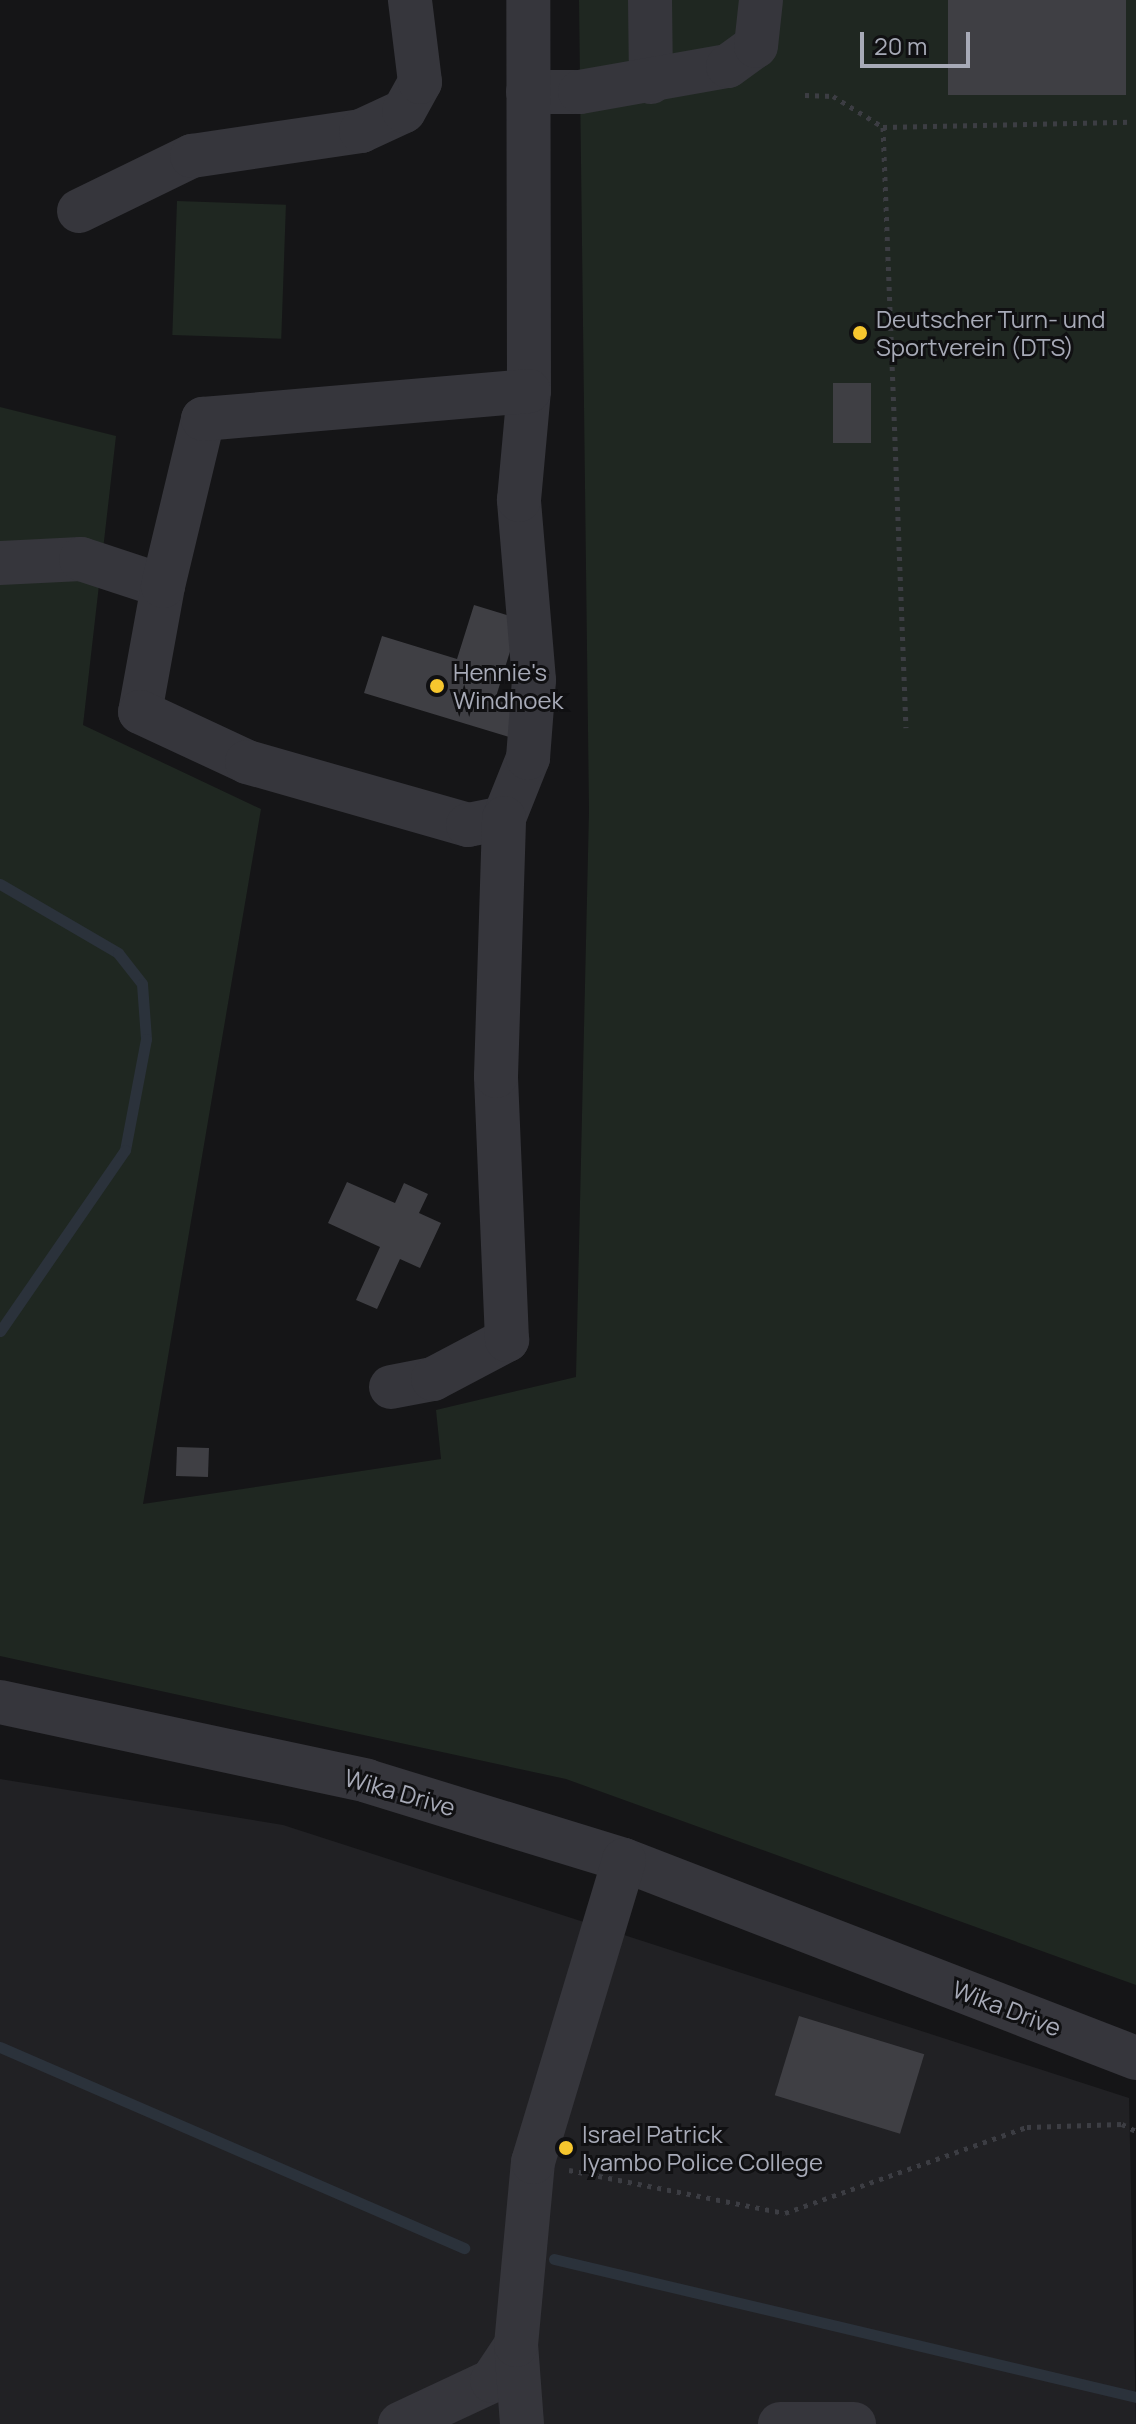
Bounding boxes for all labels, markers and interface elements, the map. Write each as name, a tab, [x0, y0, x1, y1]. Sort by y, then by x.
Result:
scale bar	[864, 16, 974, 66]
text: 20 m	[874, 29, 927, 62]
place label: Deutscher Turn- und Sportverein (DTS)	[876, 305, 1105, 361]
marker: Deutscher Turn- und Sportverein (DTS)	[851, 324, 869, 342]
place label: Hennie's Windhoek	[453, 658, 563, 714]
marker: Hennie's Windhoek	[428, 677, 446, 695]
street label: Wika Drive	[341, 1762, 459, 1822]
street label: Wika Drive	[949, 1974, 1065, 2042]
place label: Israel Patrick Iyambo Police College	[582, 2120, 823, 2176]
marker: Israel Patrick Iyambo Police College	[557, 2139, 575, 2157]

